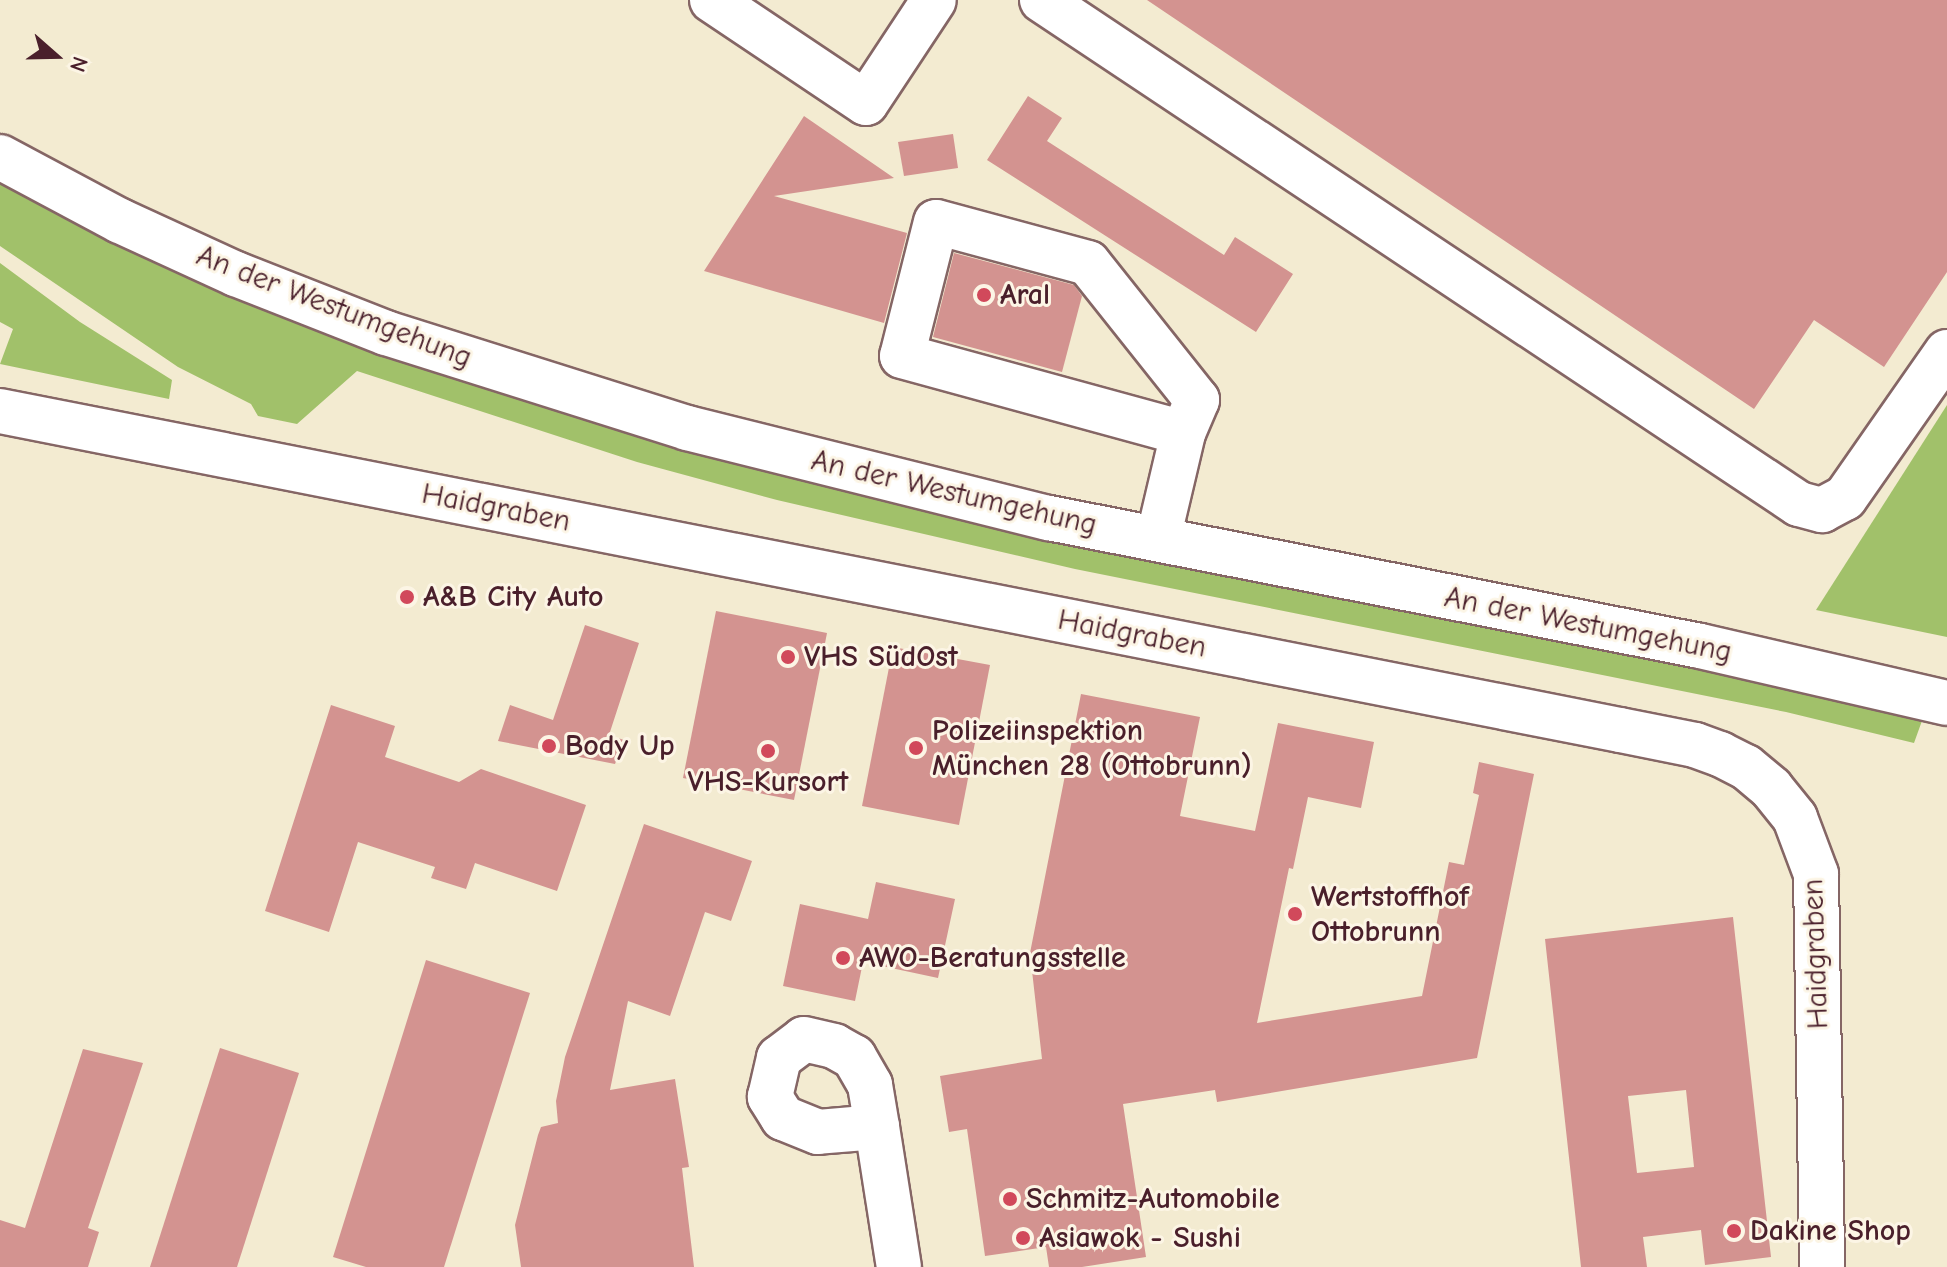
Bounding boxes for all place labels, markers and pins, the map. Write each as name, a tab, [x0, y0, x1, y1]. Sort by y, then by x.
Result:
place label: Aral	[1000, 277, 1050, 313]
marker: Aral	[975, 286, 993, 304]
place label: A&B City Auto	[423, 579, 604, 615]
marker: A&B City Auto	[398, 588, 416, 606]
place label: VHS SüdOst	[804, 639, 958, 675]
marker: VHS SüdOst	[779, 648, 797, 666]
place label: Polizeiinspektion München 28 (Ottobrunn)	[932, 713, 1252, 784]
place label: Body Up	[565, 728, 675, 764]
marker: Body Up	[540, 737, 558, 755]
marker: Polizeiinspektion München 28 (Ottobrunn)	[907, 739, 925, 757]
marker: VHS-Kursort	[759, 742, 777, 760]
place label: VHS-Kursort	[688, 764, 848, 800]
place label: Wertstoffhof Ottobrunn	[1311, 879, 1469, 950]
marker: Wertstoffhof Ottobrunn	[1286, 905, 1304, 923]
place label: AWO-Beratungsstelle	[859, 940, 1126, 976]
marker: AWO-Beratungsstelle	[834, 949, 852, 967]
place label: Schmitz-Automobile	[1026, 1181, 1280, 1217]
marker: Schmitz-Automobile	[1001, 1190, 1019, 1208]
place label: Dakine Shop	[1750, 1213, 1911, 1249]
place label: Asiawok - Sushi	[1039, 1220, 1241, 1256]
marker: Dakine Shop	[1725, 1222, 1743, 1240]
marker: Asiawok - Sushi	[1014, 1229, 1032, 1247]

